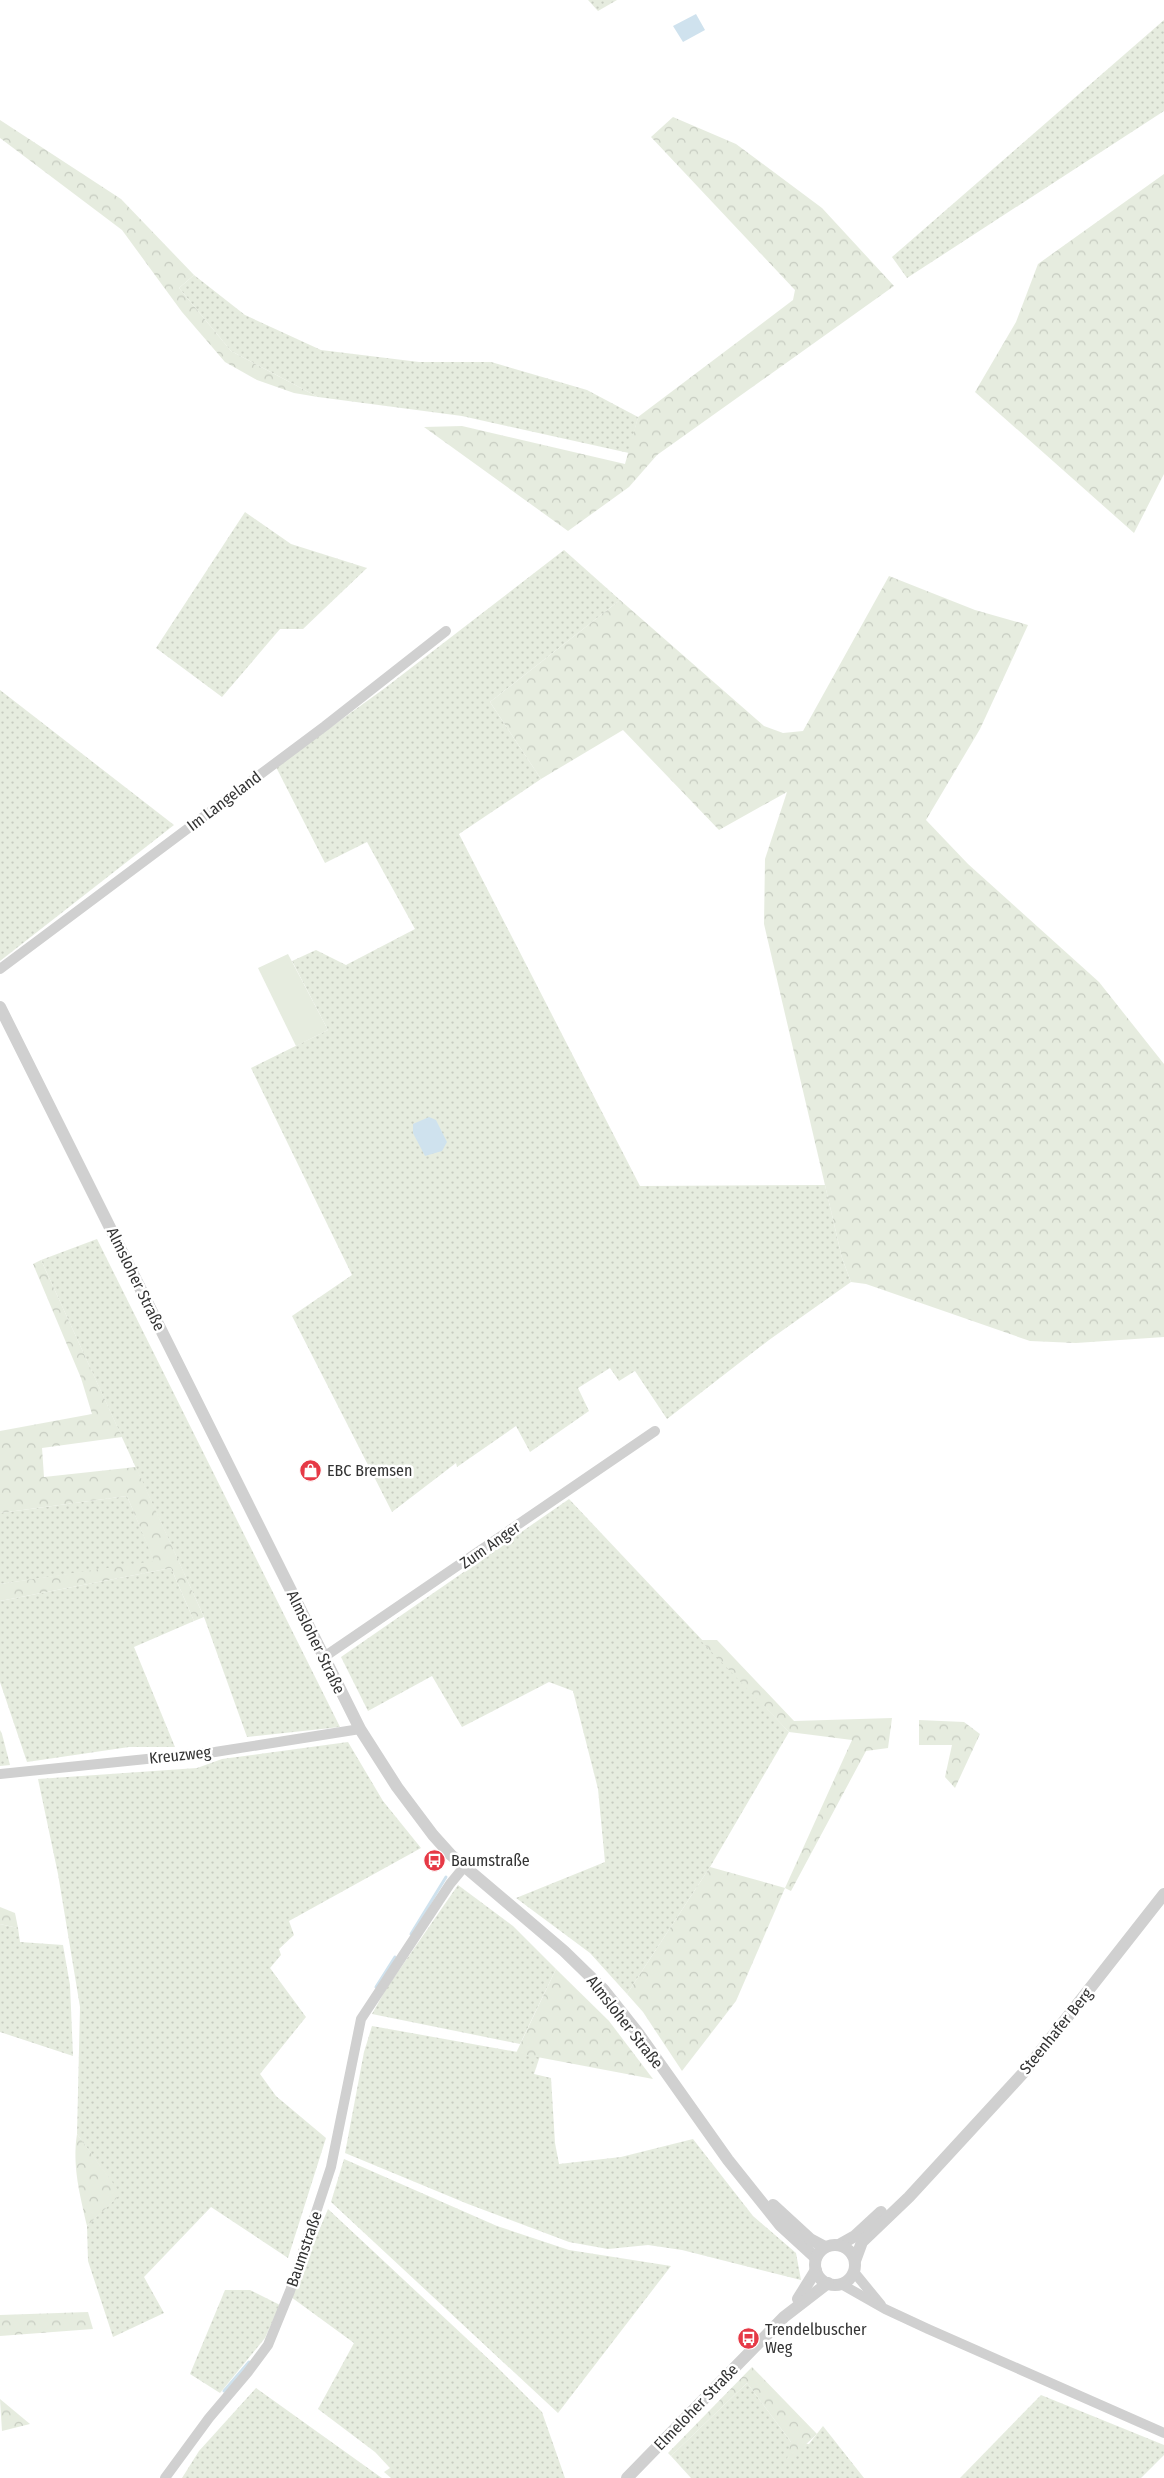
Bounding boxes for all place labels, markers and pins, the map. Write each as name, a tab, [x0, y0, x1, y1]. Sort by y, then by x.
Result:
shop icon: EBC Bremsen	[299, 1458, 323, 1482]
place label: EBC Bremsen	[327, 1461, 412, 1480]
bus stop icon: Baumstraße	[423, 1848, 447, 1872]
place label: Baumstraße	[451, 1851, 530, 1870]
place label: Trendelbuscher Weg	[765, 2320, 867, 2357]
bus stop icon: Trendelbuscher Weg	[737, 2326, 761, 2350]

